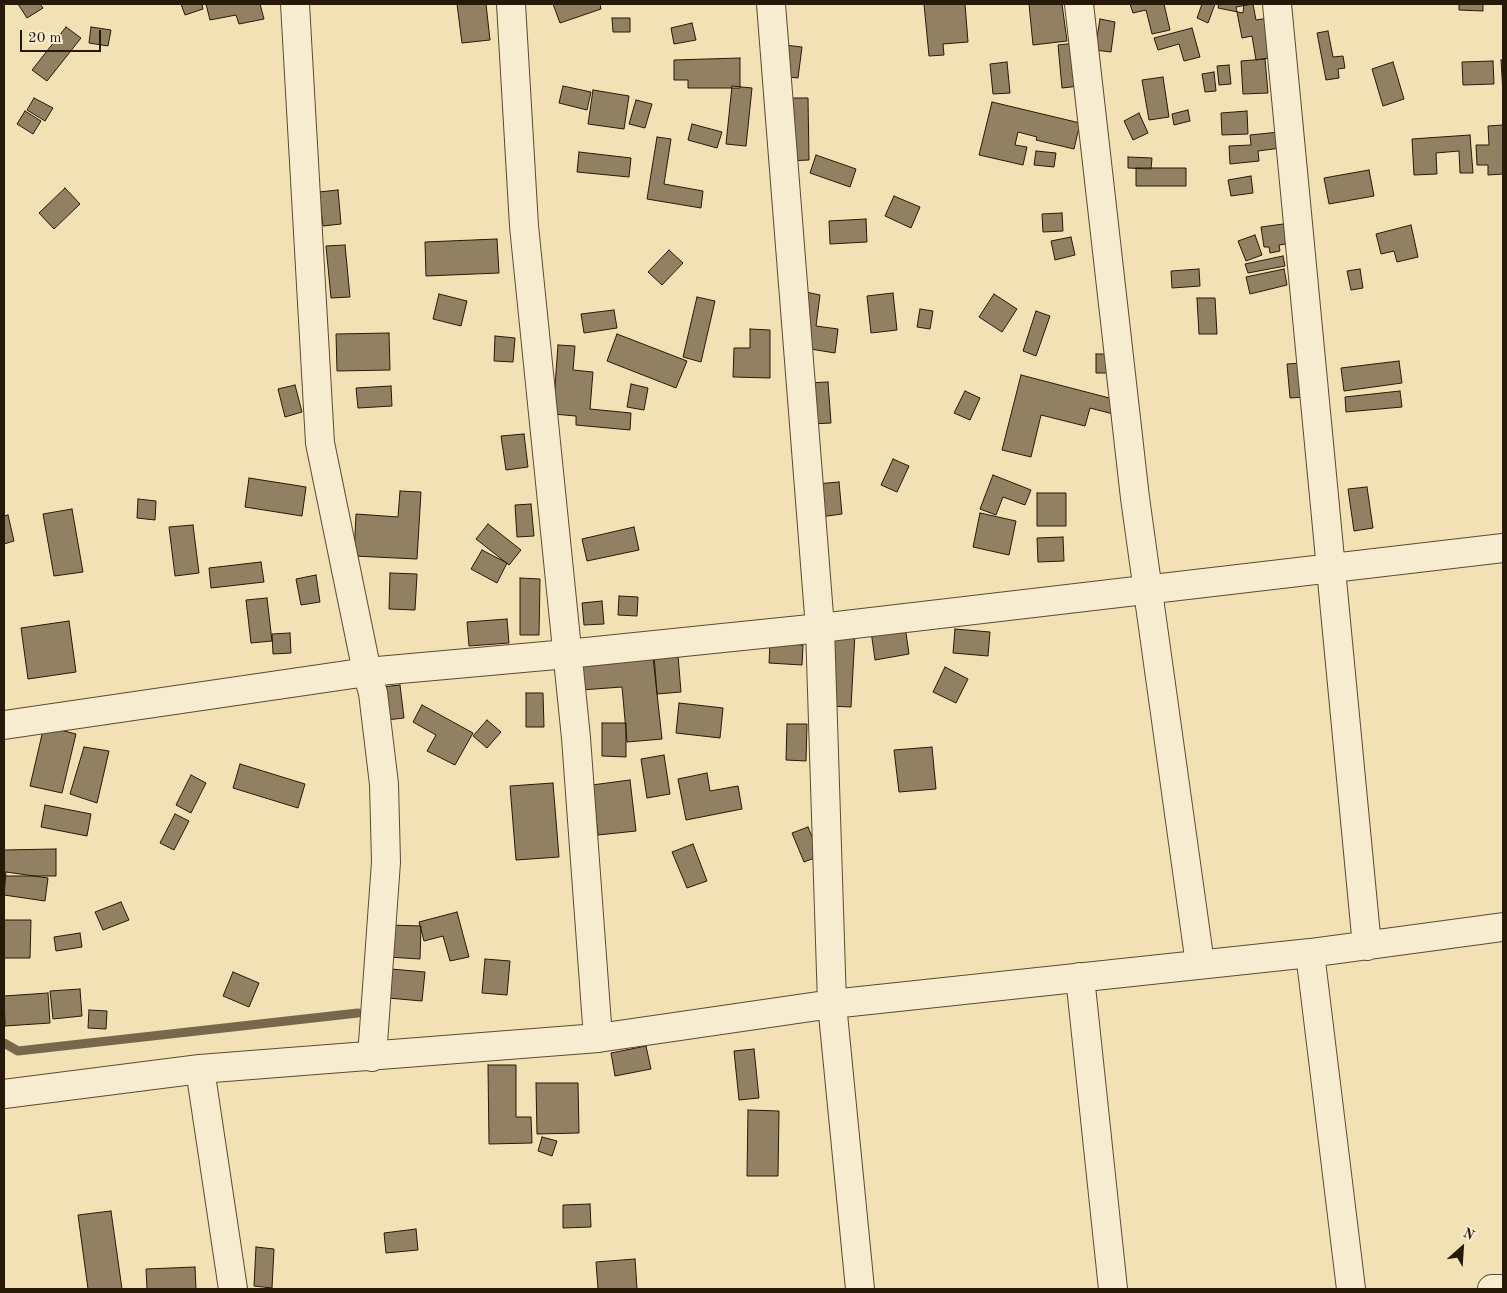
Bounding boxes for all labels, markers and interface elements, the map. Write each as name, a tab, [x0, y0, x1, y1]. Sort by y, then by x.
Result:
scale bar	[22, 20, 104, 52]
text: 20 m	[28, 31, 62, 46]
north arrow	[1437, 1223, 1487, 1273]
text: N	[1461, 1226, 1476, 1243]

